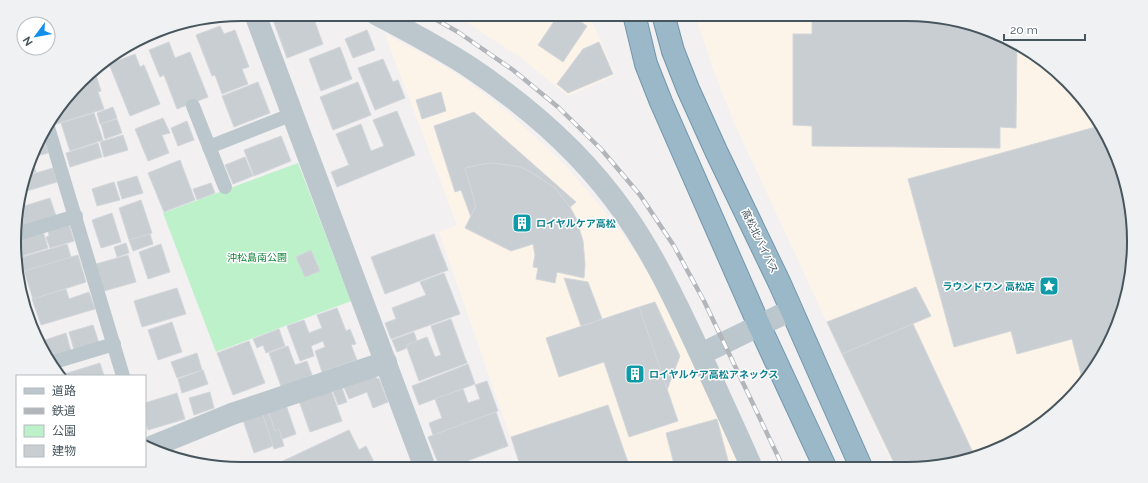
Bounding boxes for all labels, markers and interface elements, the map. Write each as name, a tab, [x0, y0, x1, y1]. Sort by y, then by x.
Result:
north arrow	[16, 16, 56, 56]
scale bar	[1004, 16, 1085, 42]
text: 20 m	[1010, 23, 1038, 37]
text: N	[20, 34, 36, 48]
street label: 高松北バイパス	[740, 207, 780, 275]
building icon: ロイヤルケア高松	[511, 212, 533, 234]
place label: ロイヤルケア高松	[536, 218, 616, 229]
park label: 沖松島南公園	[227, 252, 287, 263]
place icon: ラウンドワン 高松店	[1038, 275, 1060, 297]
place label: ラウンドワン 高松店	[943, 281, 1035, 292]
building icon: ロイヤルケア高松アネックス	[624, 363, 646, 385]
place label: ロイヤルケア高松アネックス	[649, 369, 778, 380]
legend	[16, 375, 146, 467]
text: 道路	[52, 384, 76, 398]
text: 鉄道	[52, 404, 76, 418]
text: 公園	[52, 424, 76, 438]
text: 建物	[52, 444, 76, 458]

